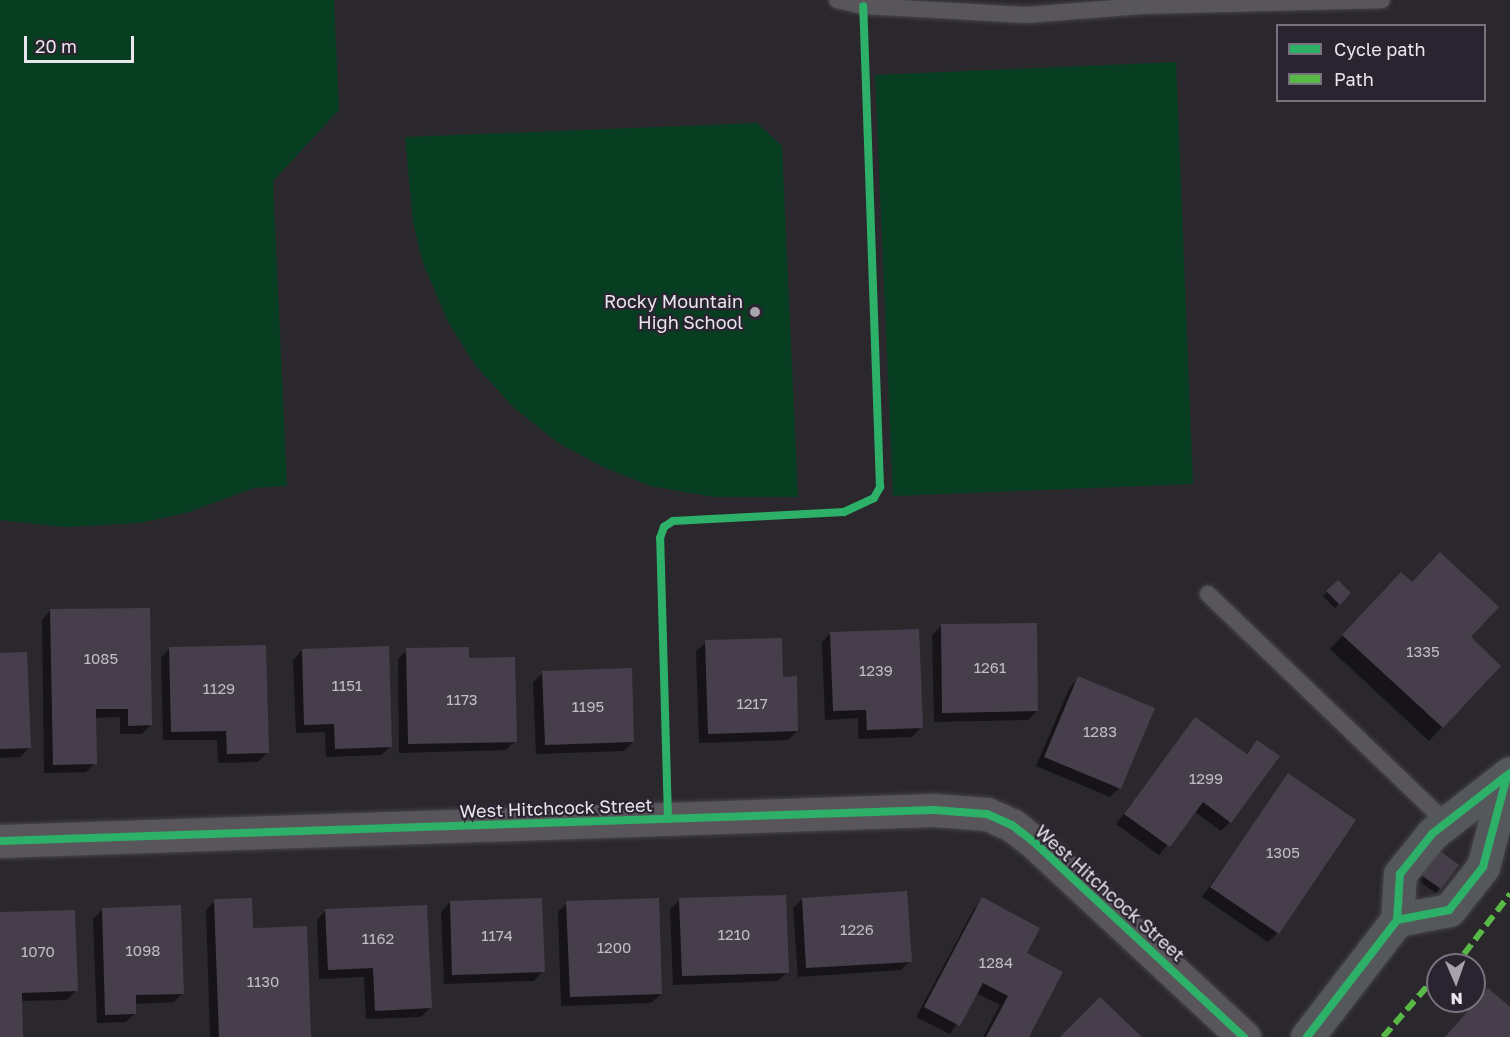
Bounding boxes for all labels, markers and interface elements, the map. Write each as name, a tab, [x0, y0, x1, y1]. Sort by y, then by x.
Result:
scale bar	[27, 24, 136, 62]
legend	[1276, 24, 1486, 102]
text: 20 m	[35, 35, 77, 57]
text: Cycle path	[1334, 38, 1426, 60]
text: Path	[1334, 68, 1374, 90]
place label: Rocky Mountain High School	[604, 291, 743, 334]
marker: Rocky Mountain High School	[748, 305, 762, 319]
house number: 1335	[1406, 643, 1440, 661]
house number: 1085	[84, 650, 118, 668]
house number: 1261	[974, 659, 1006, 677]
house number: 1239	[859, 662, 893, 680]
house number: 1151	[332, 677, 362, 695]
house number: 1129	[203, 680, 235, 698]
house number: 1173	[446, 691, 478, 709]
house number: 1217	[736, 695, 768, 713]
house number: 1195	[572, 698, 604, 716]
house number: 1283	[1083, 723, 1117, 741]
house number: 1299	[1189, 770, 1223, 788]
street label: West Hitchcock Street	[459, 794, 653, 822]
street label: West Hitchcock Street	[1031, 820, 1189, 966]
house number: 1305	[1266, 844, 1300, 862]
house number: 1226	[840, 921, 874, 939]
house number: 1210	[718, 926, 750, 944]
house number: 1174	[481, 927, 513, 945]
house number: 1162	[362, 930, 394, 948]
house number: 1200	[597, 939, 631, 957]
house number: 1098	[126, 942, 160, 960]
house number: 1070	[21, 943, 55, 961]
north arrow	[1426, 953, 1486, 1013]
house number: 1284	[979, 954, 1013, 972]
house number: 1130	[247, 973, 279, 991]
text: N	[1450, 989, 1463, 1009]

